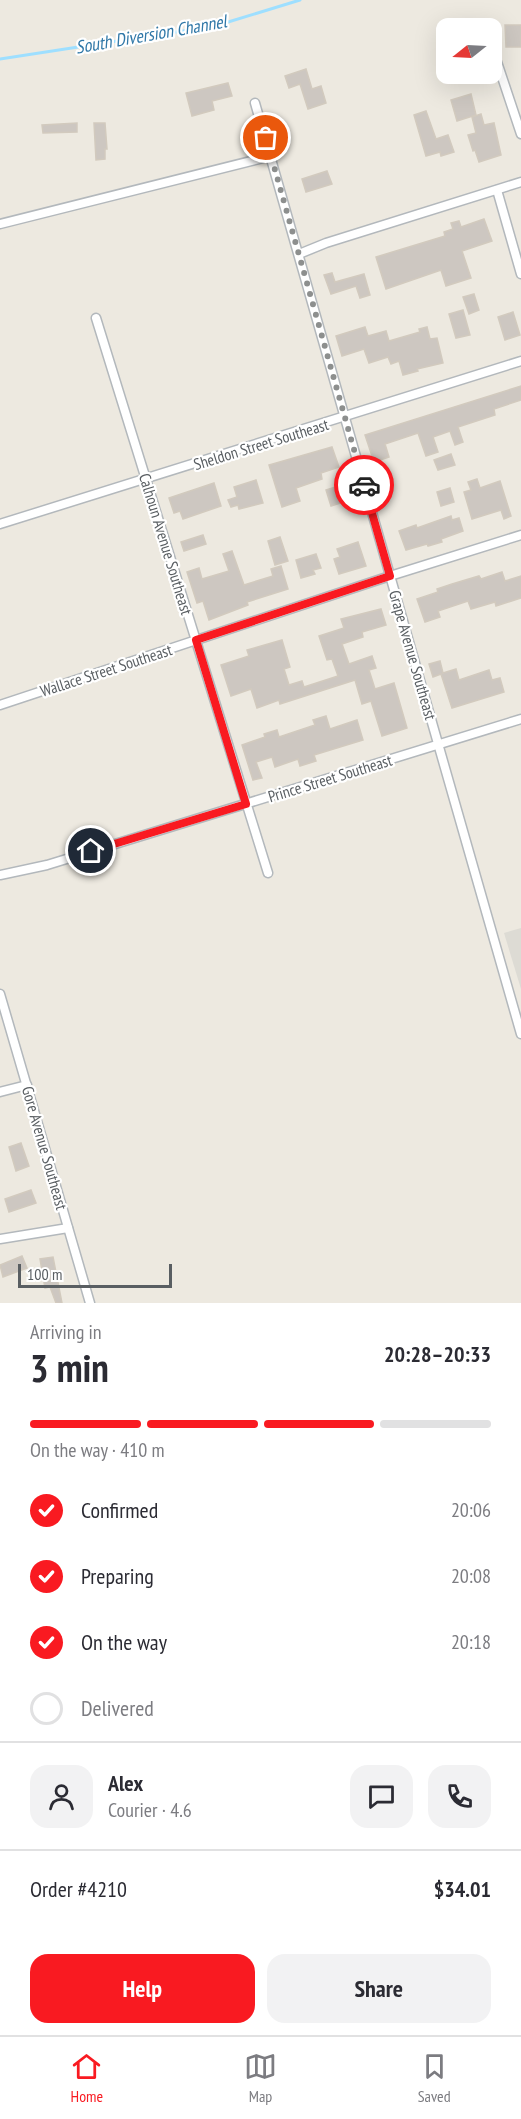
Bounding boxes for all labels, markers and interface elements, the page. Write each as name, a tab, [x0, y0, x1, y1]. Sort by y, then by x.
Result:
water label: South Diversion Channel	[74, 9, 230, 59]
north arrow	[436, 18, 502, 84]
map controls	[436, 18, 502, 84]
pin	[240, 112, 291, 163]
icon: bag	[249, 121, 282, 154]
street label: Sheldon Street Southeast	[191, 414, 331, 474]
courier	[334, 455, 394, 515]
icon: car	[348, 469, 381, 502]
street label: Calhoun Avenue Southeast	[135, 471, 197, 618]
street label: Grape Avenue Southeast	[385, 588, 441, 723]
street label: Wallace Street Southeast	[38, 639, 175, 701]
street label: Prince Street Southeast	[266, 749, 395, 806]
pin	[65, 825, 116, 876]
icon: home	[74, 834, 107, 867]
street label: Gore Avenue Southeast	[18, 1084, 72, 1213]
scale bar	[18, 1261, 172, 1288]
text: 100 m	[27, 1264, 62, 1284]
text: Arriving in	[30, 1319, 102, 1345]
text: 20:28–20:33	[384, 1340, 491, 1368]
text: 3 min	[30, 1342, 109, 1393]
text: On the way · 410 m	[30, 1437, 165, 1463]
icon: check	[30, 1494, 63, 1527]
text: Confirmed	[81, 1496, 158, 1524]
text: 20:06	[451, 1497, 491, 1523]
icon: check	[30, 1560, 63, 1593]
text: Preparing	[81, 1562, 154, 1590]
text: 20:08	[451, 1563, 491, 1589]
icon: check	[30, 1626, 63, 1659]
text: On the way	[81, 1628, 167, 1656]
text: 20:18	[451, 1629, 491, 1655]
text: Delivered	[81, 1694, 154, 1722]
button: person	[30, 1765, 93, 1828]
button: chat	[350, 1765, 413, 1828]
button: phone	[428, 1765, 491, 1828]
text: Alex	[108, 1769, 143, 1797]
text: Courier · 4.6	[108, 1797, 192, 1823]
text: Order #4210	[30, 1875, 127, 1903]
text: $34.01	[434, 1875, 491, 1903]
button: Help	[30, 1954, 255, 2023]
button: Share	[267, 1954, 491, 2023]
tab: Home	[70, 2050, 103, 2106]
tab: Map	[244, 2050, 277, 2106]
tab: Saved	[418, 2050, 451, 2106]

